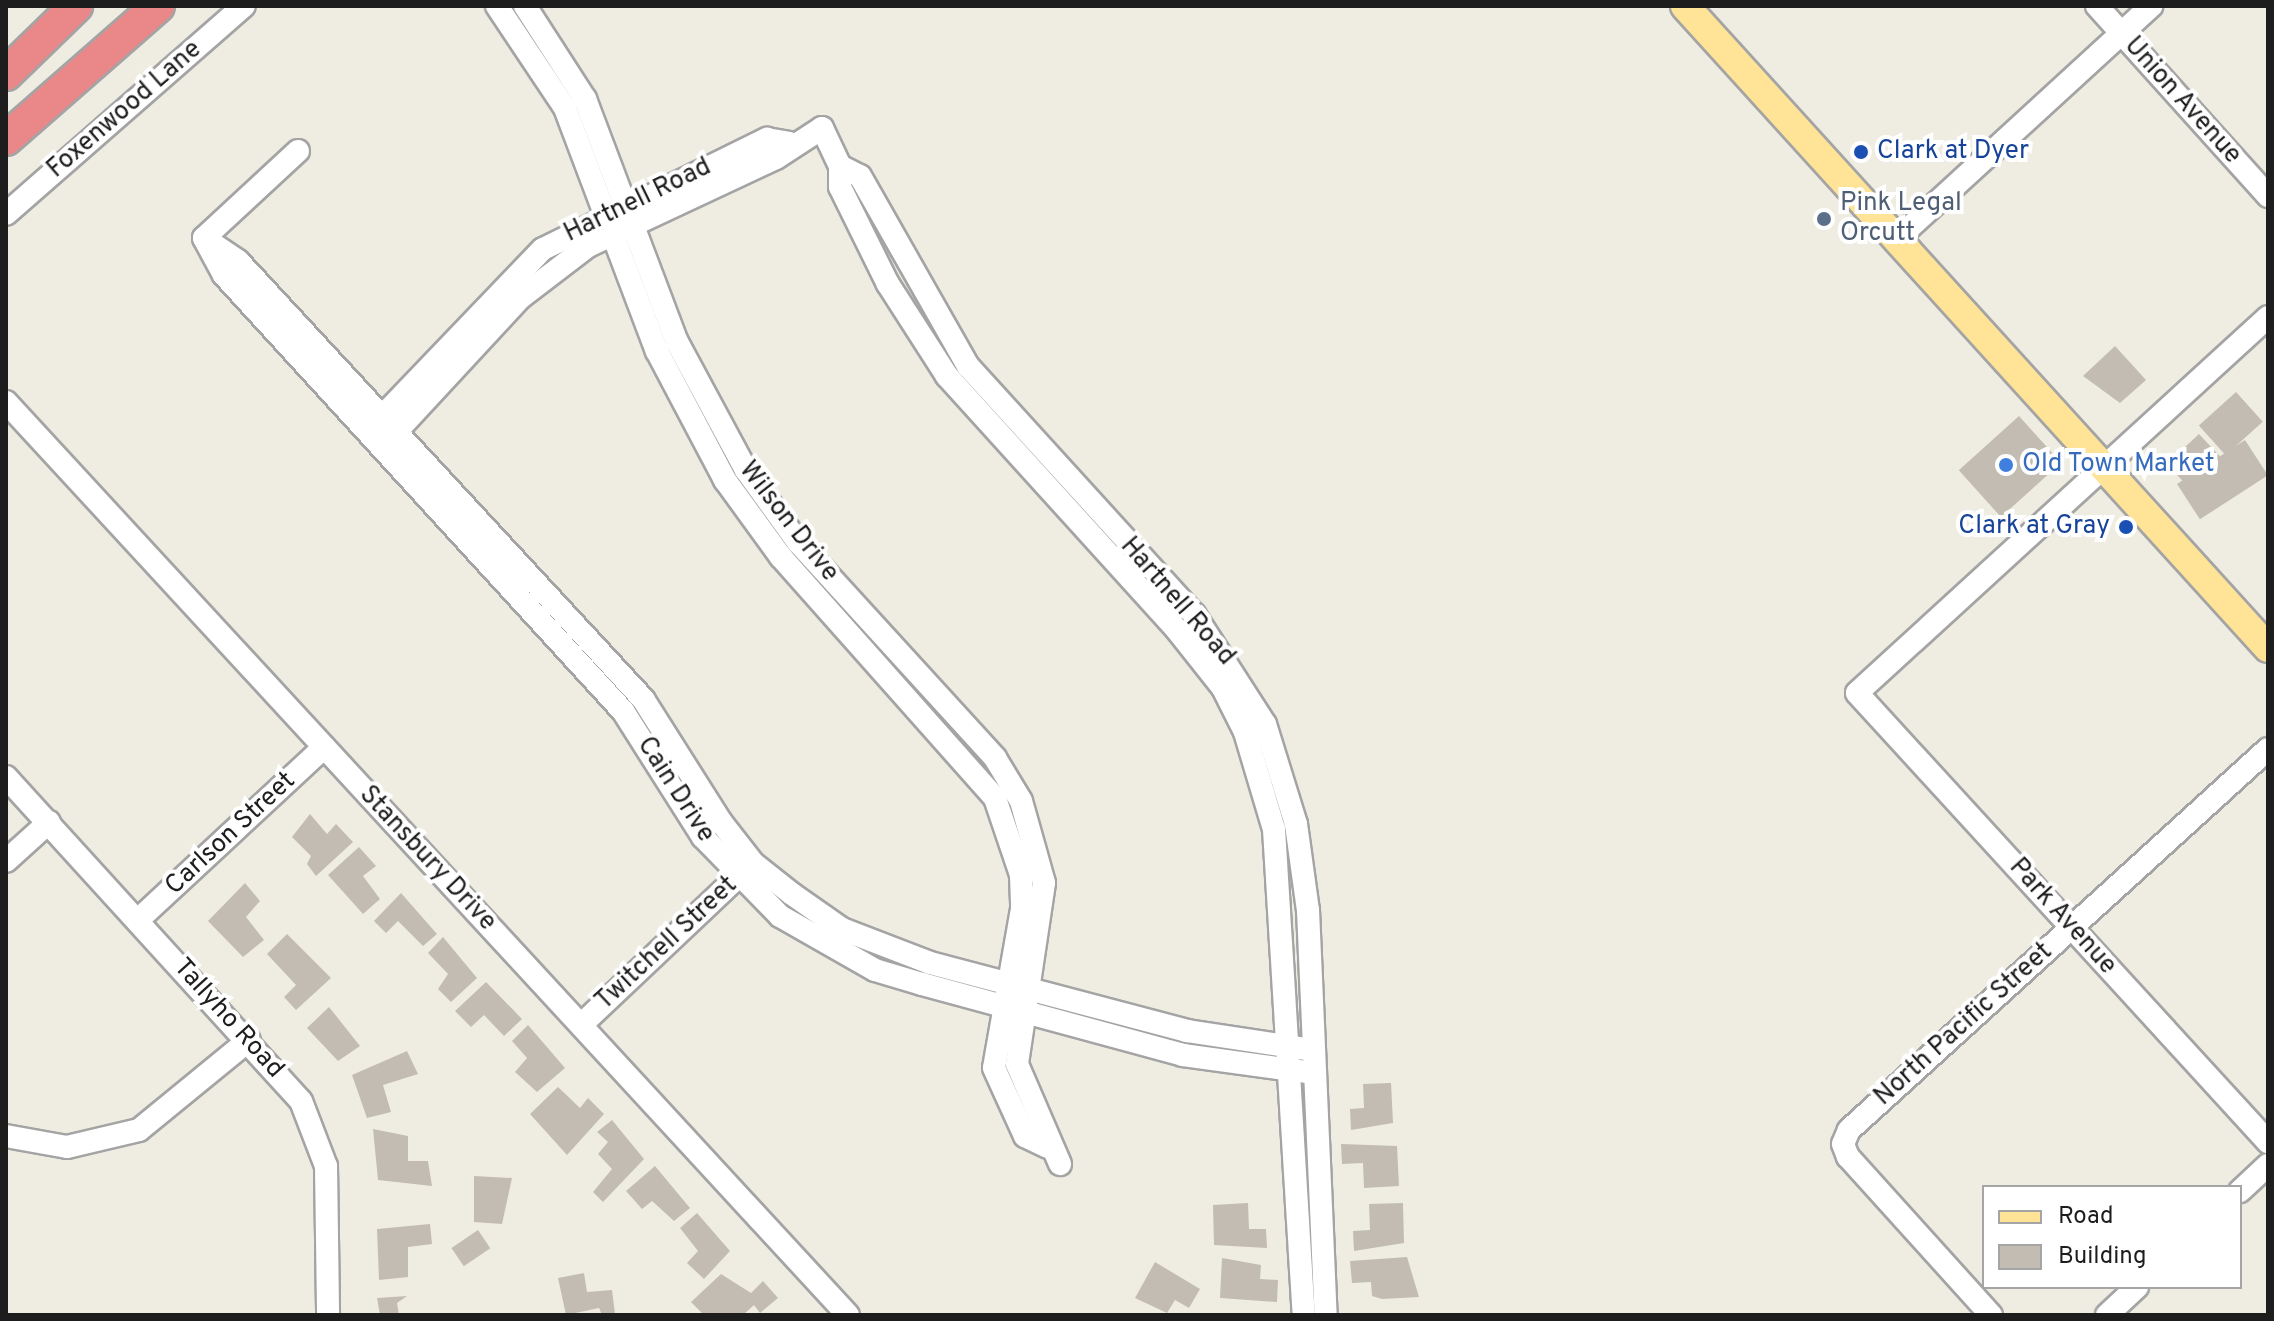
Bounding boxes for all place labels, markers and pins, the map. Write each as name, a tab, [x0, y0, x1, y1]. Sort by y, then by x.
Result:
place label: Clark at Dyer	[1877, 136, 2029, 168]
marker: Clark at Dyer	[1852, 143, 1870, 161]
place label: Pink Legal Orcutt	[1840, 188, 1962, 250]
marker: Pink Legal Orcutt	[1815, 210, 1833, 228]
place label: Old Town Market	[2022, 449, 2216, 481]
marker: Old Town Market	[1997, 456, 2015, 474]
place label: Clark at Gray	[1958, 511, 2110, 543]
marker: Clark at Gray	[2117, 518, 2135, 536]

